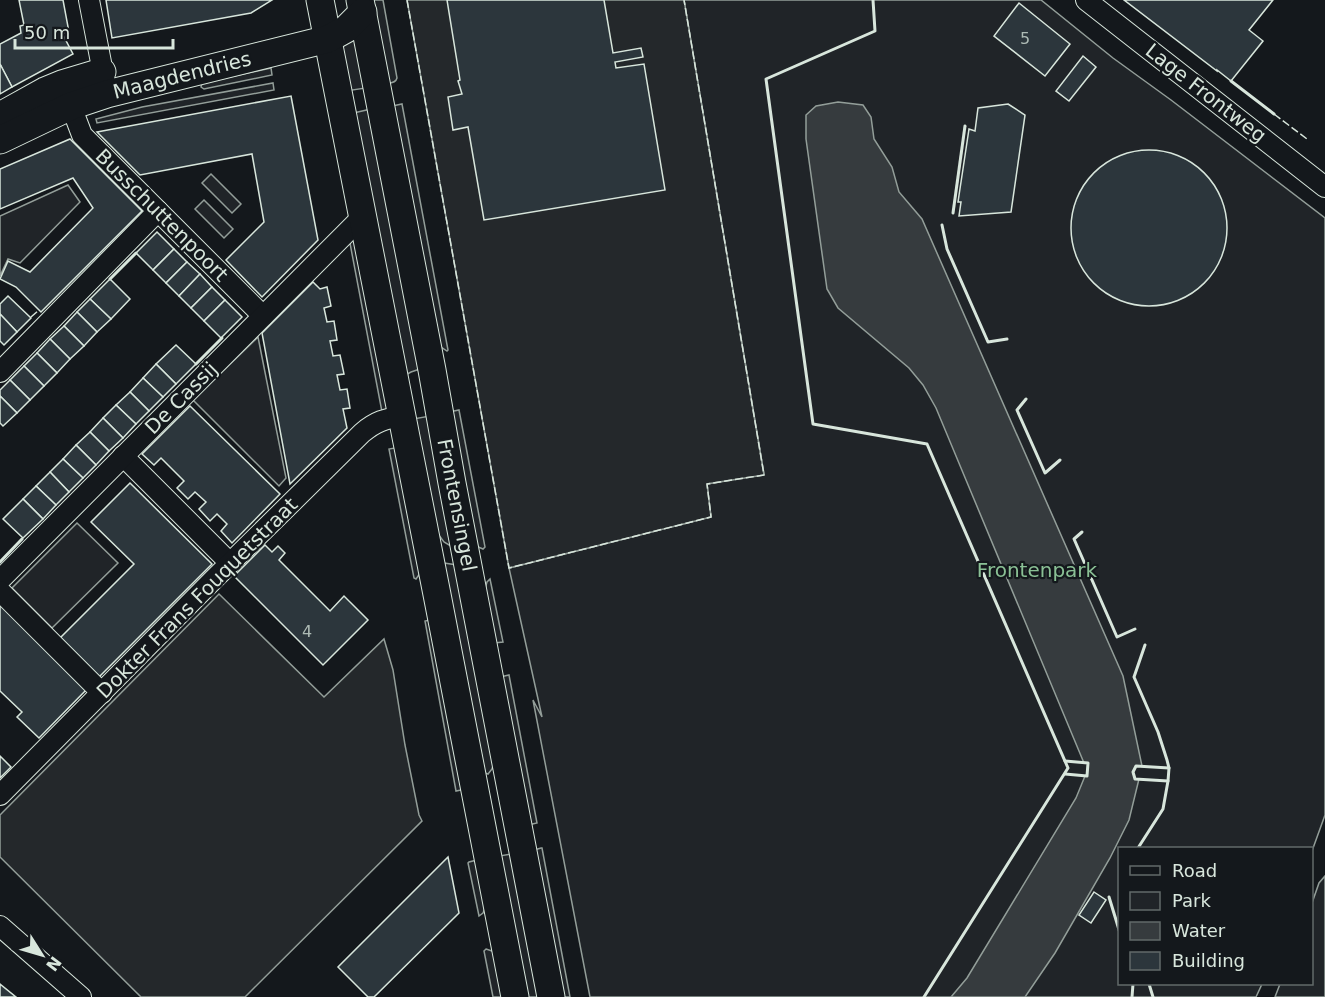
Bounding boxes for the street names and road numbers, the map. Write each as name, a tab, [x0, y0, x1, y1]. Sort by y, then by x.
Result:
street label: Lage Frontweg	[1141, 38, 1271, 148]
street label: Maagdendries	[111, 46, 253, 104]
street label: Busschuttenpoort	[91, 144, 233, 286]
street label: De Cassij	[140, 357, 222, 439]
street label: Frontensingel	[432, 437, 482, 573]
street label: Dokter Frans Fouquetstraat	[92, 493, 302, 703]

